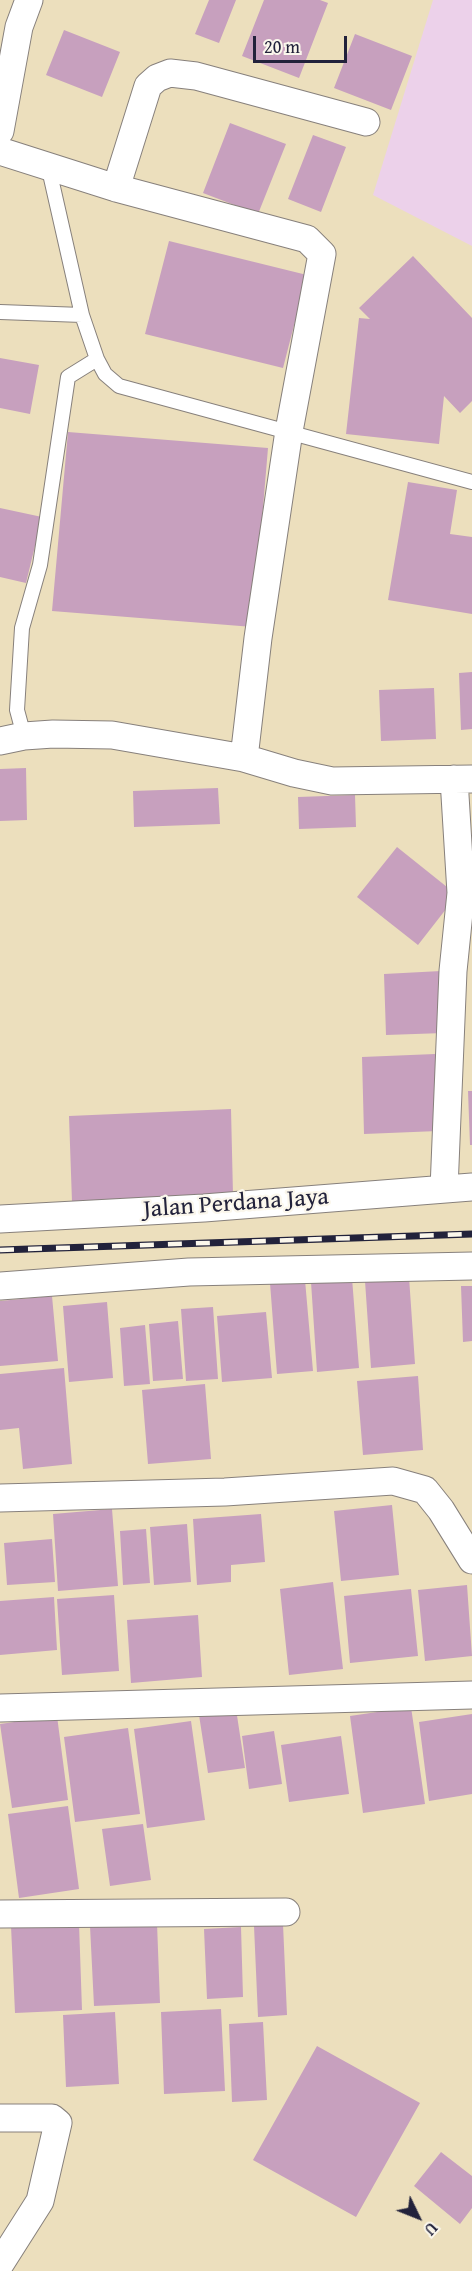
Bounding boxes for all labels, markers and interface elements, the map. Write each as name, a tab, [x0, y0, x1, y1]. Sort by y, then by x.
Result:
scale bar	[256, 24, 350, 62]
text: 20 m	[264, 33, 300, 60]
street label: Jalan Perdana Jaya	[142, 1183, 330, 1225]
north arrow	[388, 2187, 448, 2247]
text: U	[419, 2217, 444, 2241]

